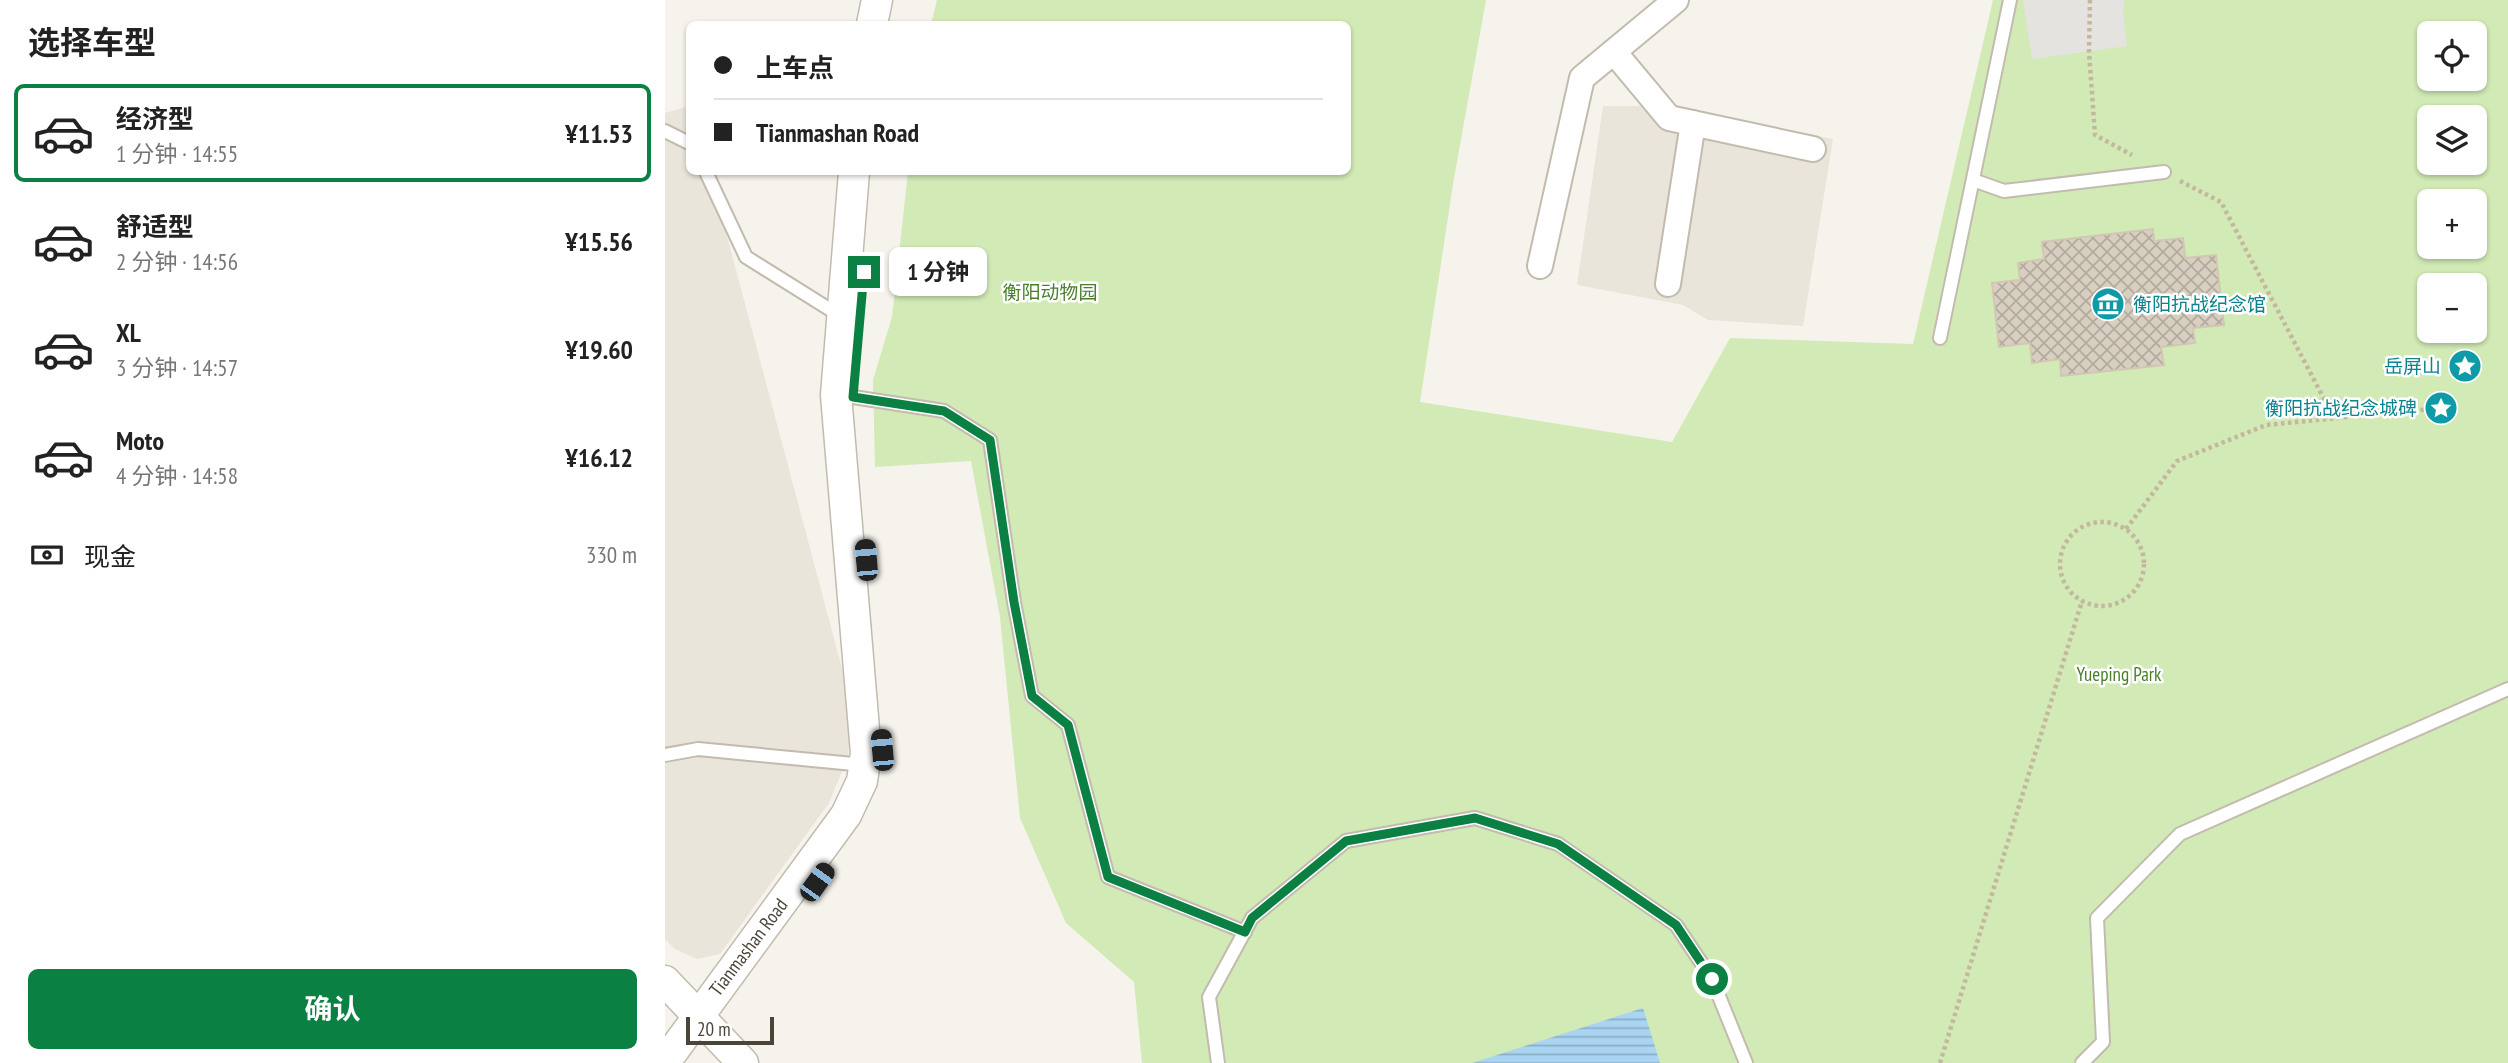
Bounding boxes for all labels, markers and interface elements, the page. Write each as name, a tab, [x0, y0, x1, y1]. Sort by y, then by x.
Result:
text: 选择车型	[28, 21, 156, 63]
map controls	[2417, 21, 2487, 343]
button: locate	[2417, 21, 2487, 91]
text: 上车点	[756, 51, 834, 84]
icon: car	[32, 102, 95, 165]
text: 经济型	[116, 102, 194, 135]
button: layers	[2417, 105, 2487, 175]
text: Tianmashan Road	[756, 116, 919, 149]
text: ¥11.53	[565, 117, 633, 150]
text: 1 分钟 · 14:55	[116, 139, 238, 168]
button: +	[2417, 189, 2487, 259]
icon: car	[32, 210, 95, 273]
text: 舒适型	[116, 210, 194, 243]
text: ¥15.56	[565, 225, 633, 258]
text: 2 分钟 · 14:56	[116, 247, 238, 276]
callout: 1 分钟	[889, 247, 987, 296]
route end	[848, 256, 880, 288]
text: 1 分钟	[907, 257, 969, 286]
button: −	[2417, 273, 2487, 343]
park label: 衡阳动物园	[1002, 280, 1098, 304]
museum icon: 衡阳抗战纪念馆	[2089, 285, 2127, 323]
place label: 衡阳抗战纪念馆	[2133, 292, 2266, 316]
text: XL	[116, 316, 141, 349]
icon: car	[32, 318, 95, 381]
text: ¥19.60	[565, 333, 633, 366]
place icon: 岳屏山	[2446, 347, 2484, 385]
text: 3 分钟 · 14:57	[116, 353, 238, 382]
place label: 岳屏山	[2384, 354, 2441, 378]
place icon: 衡阳抗战纪念城碑	[2422, 389, 2460, 427]
place label: 衡阳抗战纪念城碑	[2265, 396, 2417, 420]
text: Moto	[116, 424, 164, 457]
icon: car	[32, 426, 95, 489]
text: ¥16.12	[565, 441, 633, 474]
text: 4 分钟 · 14:58	[116, 461, 238, 490]
icon: cash	[28, 536, 66, 574]
car	[854, 538, 879, 582]
text: 现金	[84, 540, 136, 573]
text: 330 m	[586, 540, 637, 569]
park label: Yueping Park	[2077, 662, 2162, 686]
car	[870, 728, 895, 772]
car	[797, 859, 838, 905]
street label: Tianmashan Road	[704, 894, 792, 1000]
route start	[1696, 963, 1728, 995]
button: 确认	[28, 969, 637, 1049]
scale bar	[686, 1014, 773, 1046]
text: 20 m	[697, 1017, 731, 1041]

